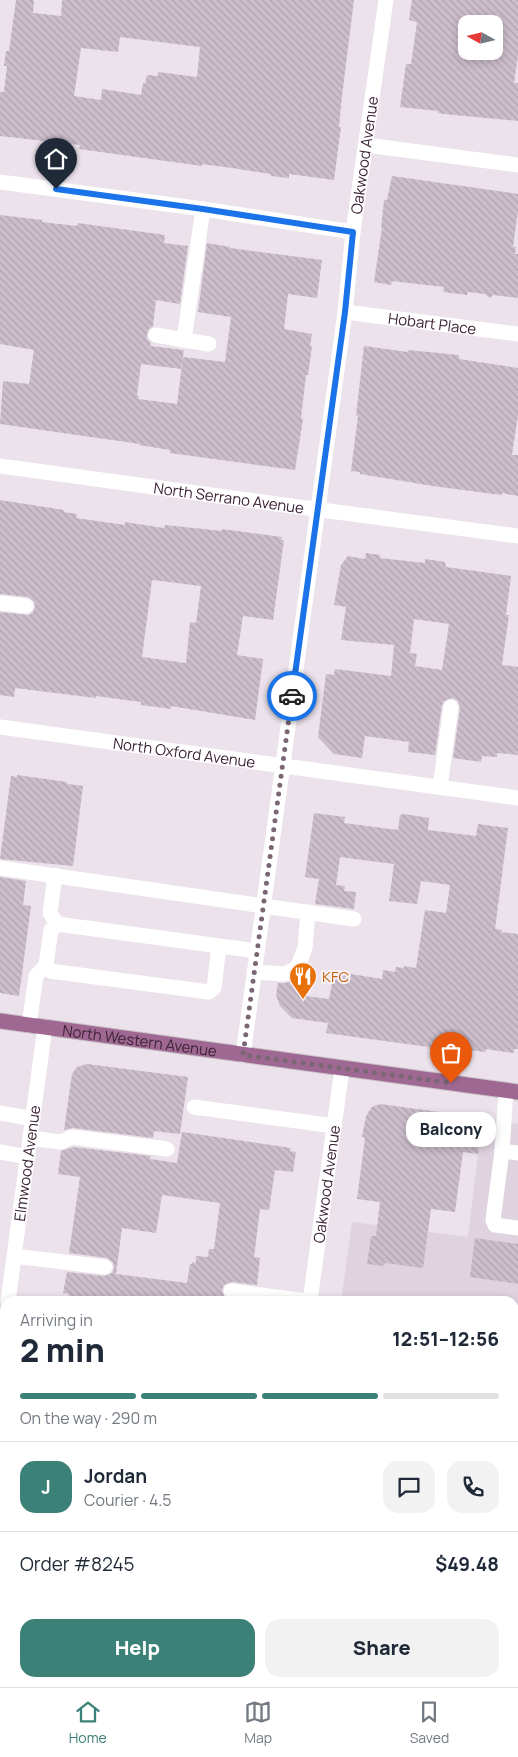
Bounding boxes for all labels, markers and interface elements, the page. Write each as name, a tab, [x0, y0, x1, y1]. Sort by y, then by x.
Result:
north arrow	[458, 15, 502, 60]
map controls	[458, 15, 503, 60]
street label: Oakwood Avenue	[345, 95, 383, 215]
pin	[35, 138, 77, 189]
icon: home	[42, 145, 70, 173]
street label: Hobart Place	[387, 307, 478, 339]
street label: North Serrano Avenue	[152, 477, 306, 518]
courier	[267, 671, 317, 721]
icon: car	[278, 682, 306, 710]
street label: North Oxford Avenue	[112, 732, 257, 772]
restaurant icon: KFC	[288, 961, 318, 1000]
place label: KFC	[322, 966, 349, 987]
street label: North Western Avenue	[61, 1019, 218, 1061]
pin	[430, 1032, 472, 1083]
icon: bag	[437, 1039, 465, 1067]
street label: Elmwood Avenue	[8, 1104, 45, 1223]
callout: Balcony	[406, 1113, 496, 1148]
text: Balcony	[420, 1118, 482, 1140]
street label: Oakwood Avenue	[308, 1124, 345, 1244]
text: Arriving in	[20, 1309, 93, 1331]
text: 12:51–12:56	[392, 1326, 499, 1352]
text: 2 min	[20, 1328, 105, 1372]
text: On the way · 290 m	[20, 1407, 157, 1429]
button: chat	[383, 1461, 435, 1513]
button: phone	[447, 1461, 499, 1513]
text: Jordan	[84, 1463, 147, 1489]
text: J	[41, 1474, 51, 1500]
text: Courier · 4.5	[84, 1489, 171, 1511]
text: Order #8245	[20, 1551, 135, 1577]
text: $49.48	[435, 1551, 499, 1577]
button: Help	[20, 1619, 255, 1677]
button: Share	[265, 1619, 499, 1677]
tab: Home	[69, 1698, 107, 1747]
tab: Map	[244, 1698, 272, 1747]
tab: Saved	[410, 1698, 449, 1747]

